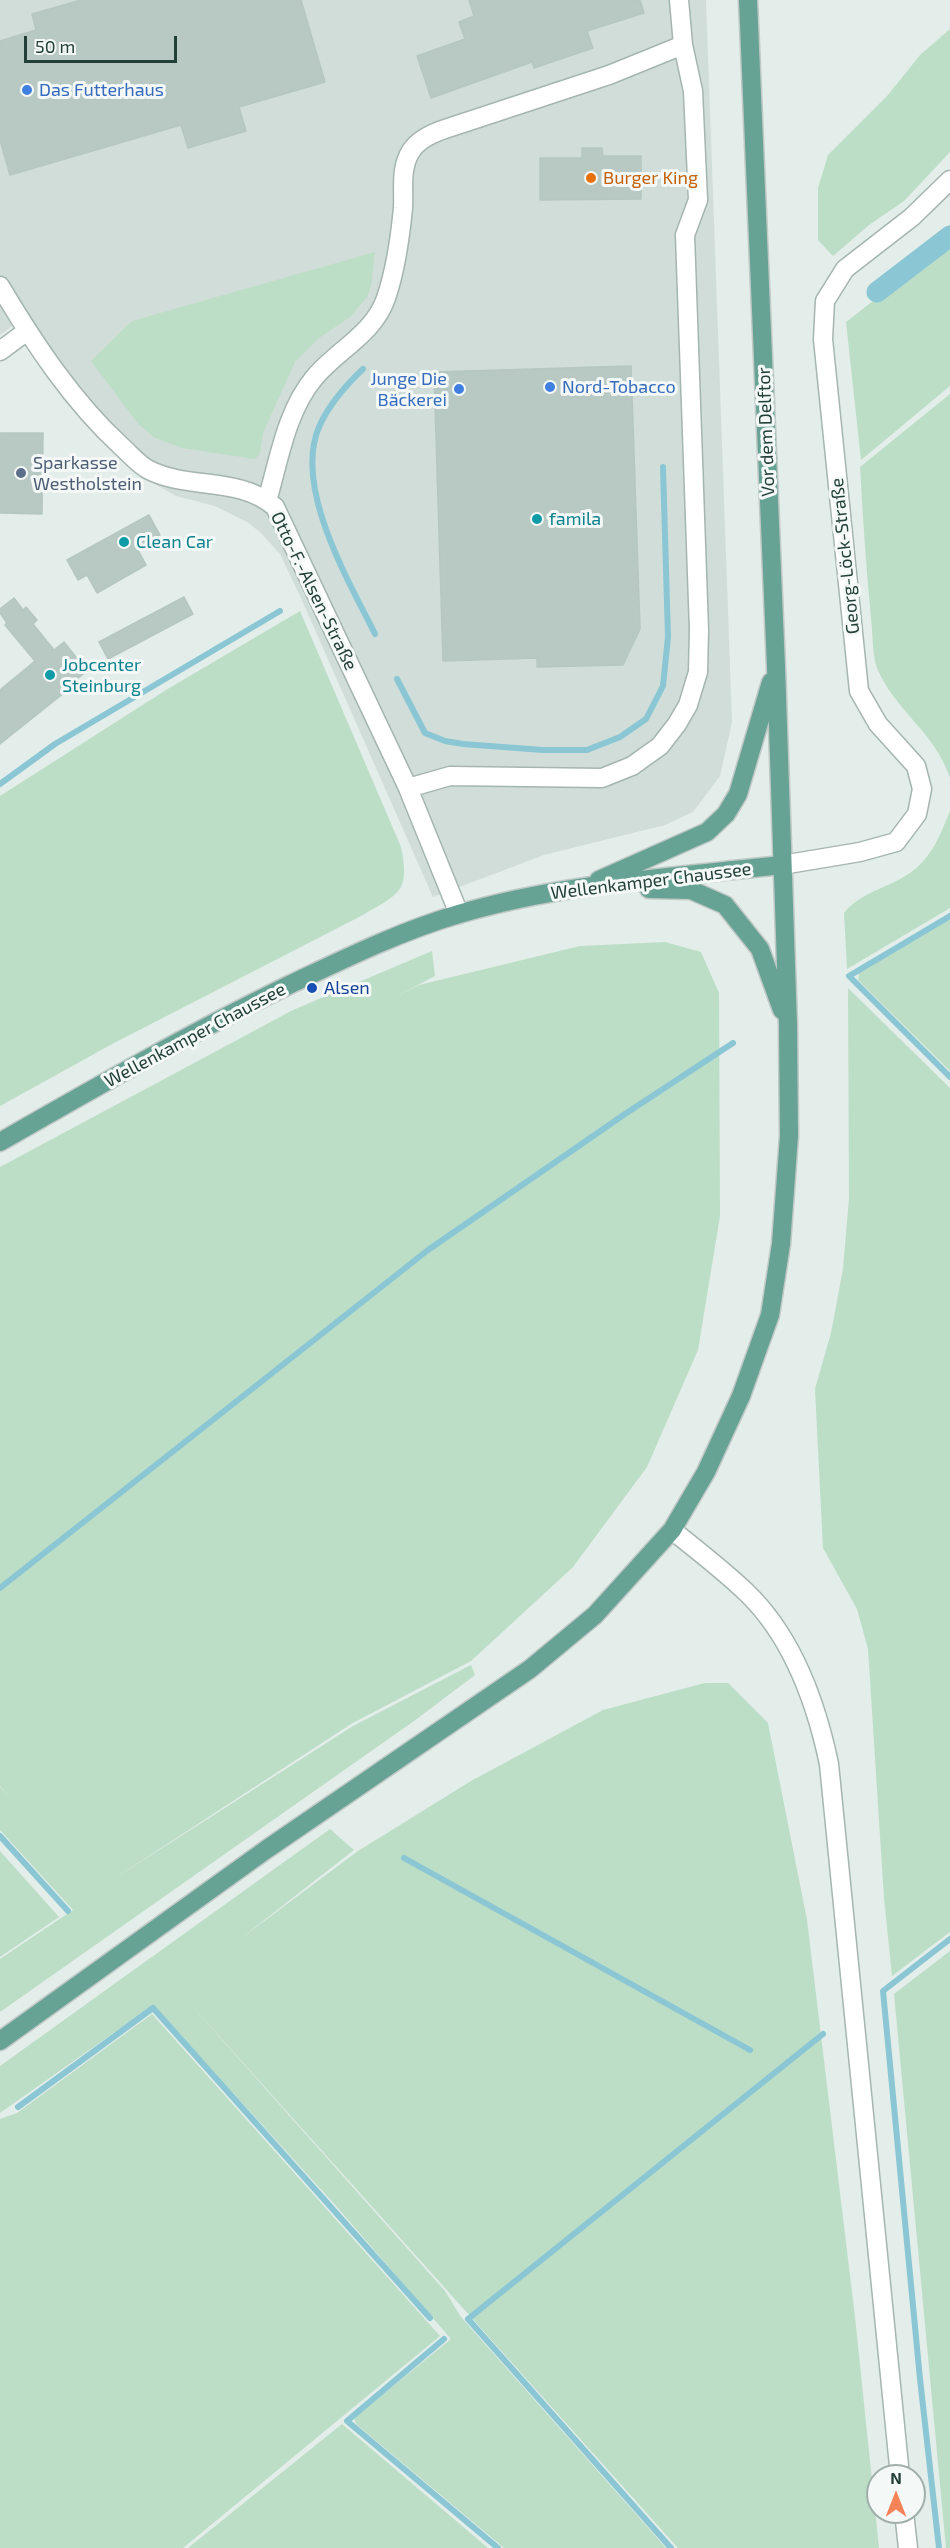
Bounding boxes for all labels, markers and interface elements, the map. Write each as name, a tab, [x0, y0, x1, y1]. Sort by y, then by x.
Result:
scale bar	[27, 24, 180, 62]
text: 50 m	[35, 35, 75, 57]
place label: Das Futterhaus	[39, 79, 164, 101]
marker: Das Futterhaus	[20, 83, 34, 97]
place label: Burger King	[603, 167, 698, 189]
marker: Burger King	[584, 171, 598, 185]
street label: Vor dem Delftor	[753, 367, 779, 497]
place label: Junge Die Bäckerei	[370, 368, 447, 410]
place label: Nord-Tobacco	[562, 376, 676, 398]
marker: Nord-Tobacco	[543, 380, 557, 394]
marker: Junge Die Bäckerei	[452, 382, 466, 396]
place label: Sparkasse Westholstein	[33, 452, 142, 494]
marker: Sparkasse Westholstein	[14, 466, 28, 480]
street label: Georg-Löck-Straße	[826, 477, 864, 635]
street label: Otto-F.-Alsen-Straße	[266, 508, 362, 674]
place label: famila	[549, 508, 601, 530]
marker: famila	[530, 512, 544, 526]
place label: Clean Car	[136, 531, 213, 553]
marker: Clean Car	[117, 535, 131, 549]
place label: Jobcenter Steinburg	[62, 654, 141, 696]
marker: Jobcenter Steinburg	[43, 668, 57, 682]
street label: Wellenkamper Chaussee	[550, 858, 752, 904]
place label: Alsen	[324, 977, 370, 999]
street label: Wellenkamper Chaussee	[101, 978, 289, 1092]
marker: Alsen	[305, 981, 319, 995]
north arrow	[866, 2464, 926, 2524]
text: N	[890, 2468, 902, 2487]

